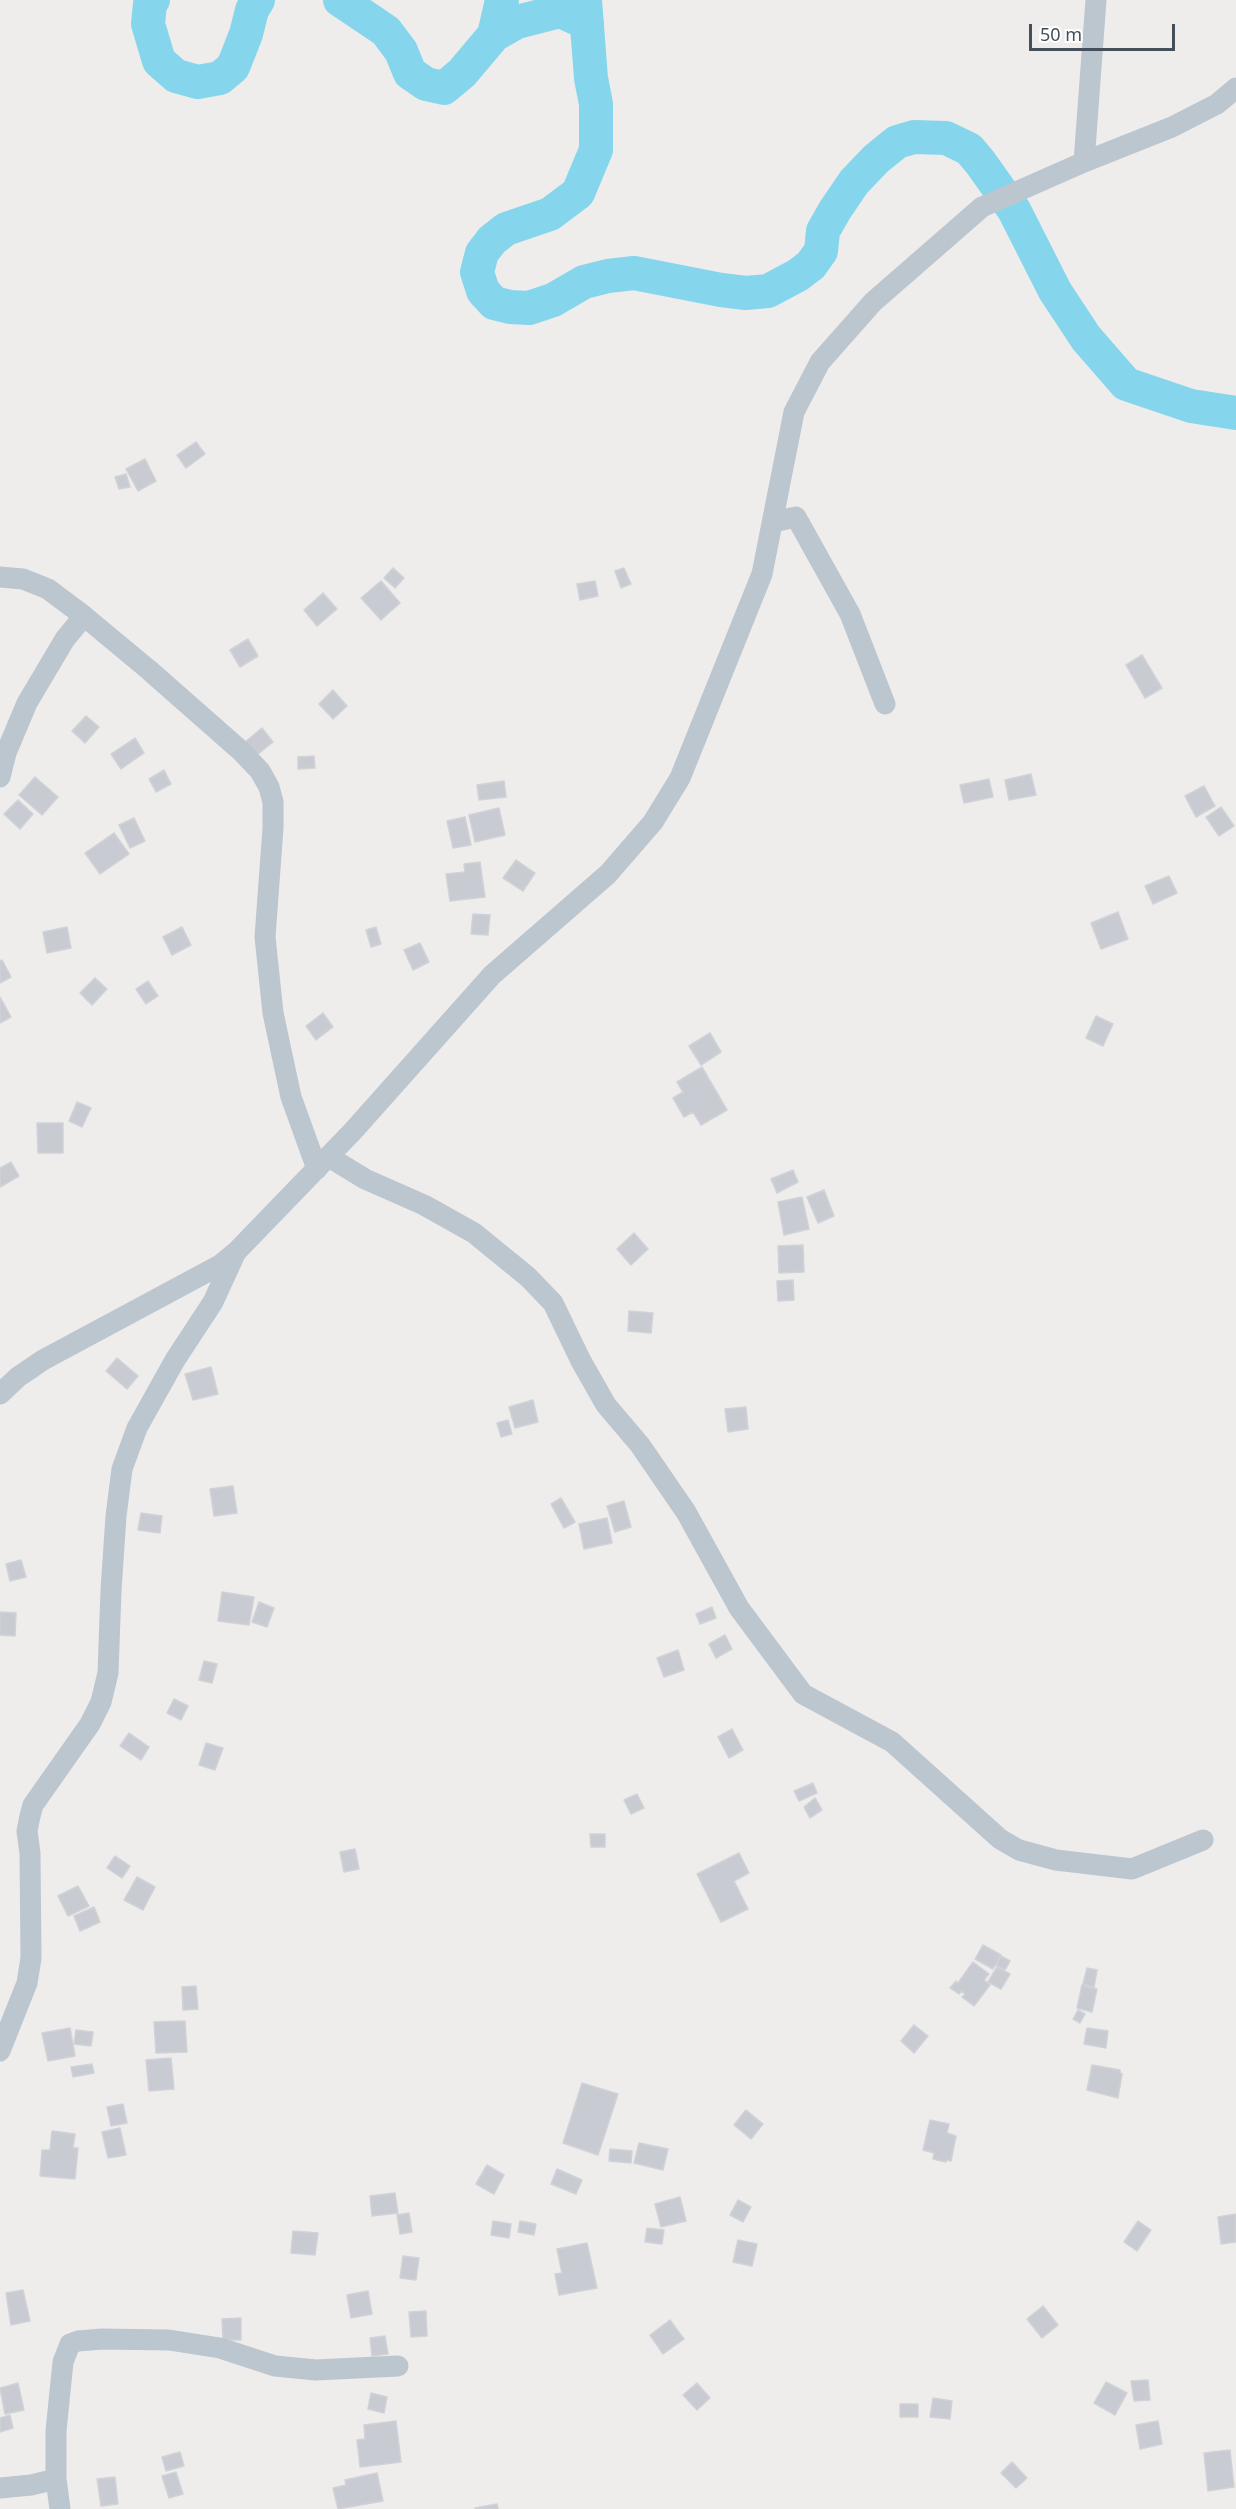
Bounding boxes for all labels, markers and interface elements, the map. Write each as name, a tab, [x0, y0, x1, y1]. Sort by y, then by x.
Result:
scale bar	[1032, 12, 1178, 50]
text: 50 m	[1040, 22, 1082, 46]

